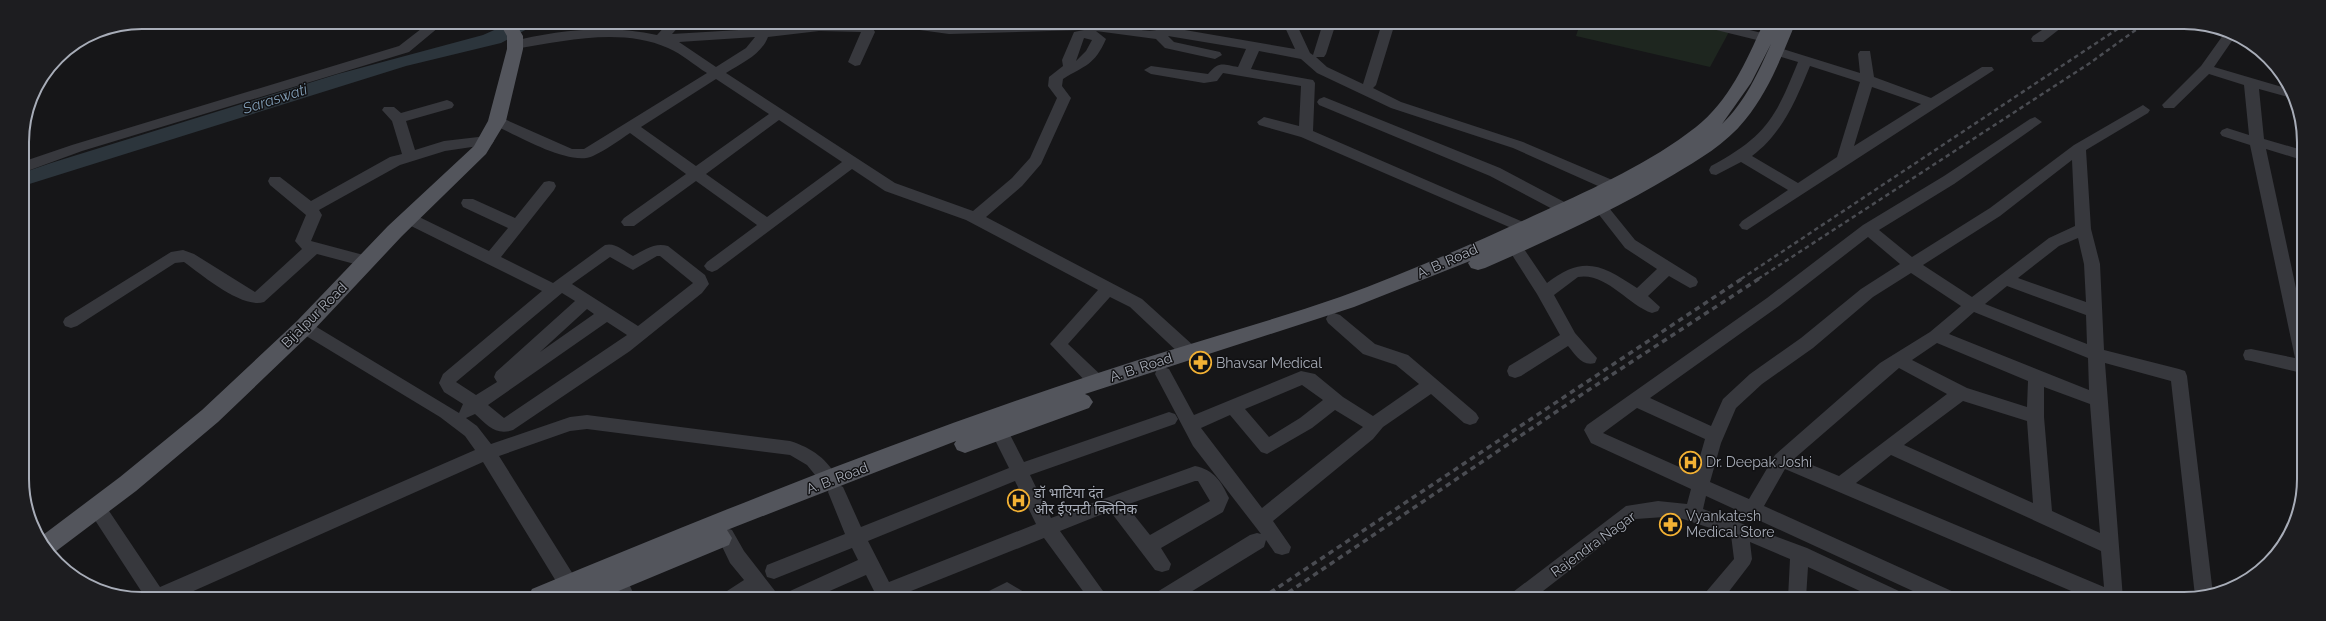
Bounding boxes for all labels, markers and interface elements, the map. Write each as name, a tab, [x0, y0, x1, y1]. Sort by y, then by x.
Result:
water label: Saraswati	[240, 80, 310, 118]
street label: A. B. Road	[1414, 241, 1480, 281]
street label: Bijalpur Road	[278, 279, 350, 351]
street label: A. B. Road	[1108, 349, 1174, 385]
pharmacy icon: Bhavsar Medical	[1188, 350, 1214, 376]
place label: Bhavsar Medical	[1216, 355, 1322, 371]
hospital icon: Dr. Deepak Joshi	[1678, 449, 1704, 475]
place label: Dr. Deepak Joshi	[1706, 454, 1812, 470]
street label: A. B. Road	[804, 459, 870, 497]
place label: डॉ भाटिया दंत और ईएनटी क्लिनिक	[1033, 485, 1137, 517]
hospital icon: डॉ भाटिया दंत और ईएनटी क्लिनिक	[1006, 488, 1032, 514]
street label: Rajendra Nagar	[1548, 508, 1638, 580]
place label: Vyankatesh Medical Store	[1686, 508, 1775, 540]
pharmacy icon: Vyankatesh Medical Store	[1657, 511, 1683, 537]

